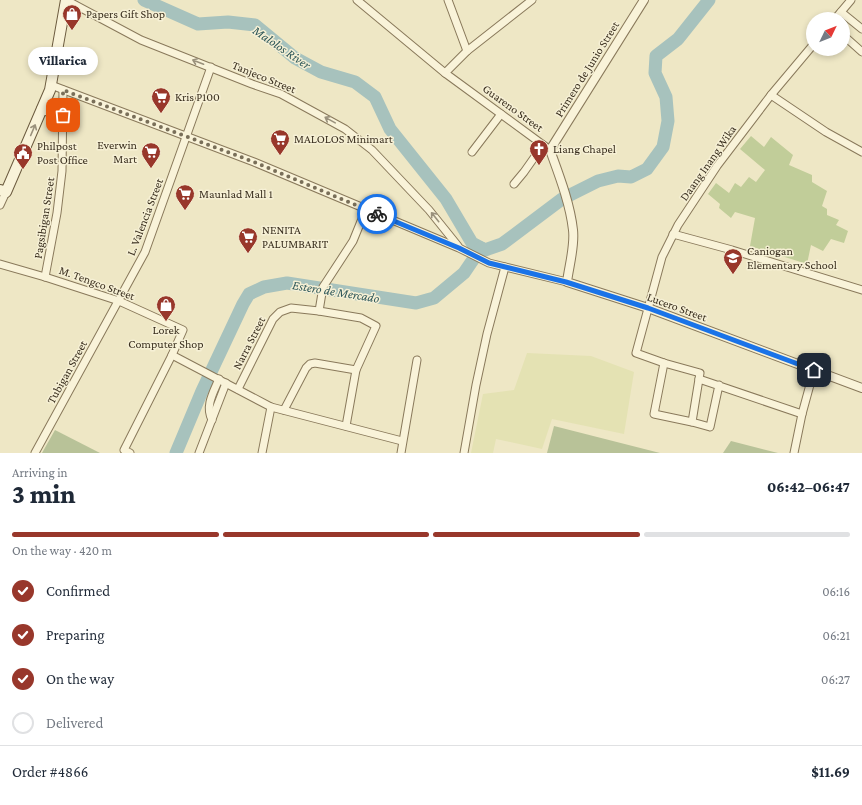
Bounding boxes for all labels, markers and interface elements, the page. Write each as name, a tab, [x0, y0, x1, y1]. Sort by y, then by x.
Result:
shop icon: Papers Gift Shop	[61, 3, 83, 31]
place label: Papers Gift Shop	[86, 7, 165, 21]
north arrow	[806, 12, 850, 56]
map controls	[806, 12, 850, 56]
street label: Primero de Junio Street	[552, 18, 623, 119]
water label: Malolos River	[249, 22, 314, 72]
callout: Villarica	[28, 47, 98, 75]
text: Villarica	[39, 53, 87, 68]
one-way arrow	[193, 58, 205, 65]
street label: Tanjeco Street	[230, 58, 299, 97]
street label: Guareno Street	[480, 81, 547, 135]
supermarket icon: Kris P100	[150, 86, 172, 114]
place label: Kris P100	[175, 90, 220, 104]
pin	[46, 98, 80, 132]
icon: bag	[52, 104, 74, 126]
one-way arrow	[324, 116, 336, 124]
street label: Daang Inang Wika	[677, 122, 739, 203]
one-way arrow	[29, 125, 37, 137]
supermarket icon: MALOLOS Minimart	[269, 128, 291, 156]
place label: MALOLOS Minimart	[294, 132, 394, 146]
place label: Everwin Mart	[97, 138, 138, 166]
church icon: Liang Chapel	[528, 138, 550, 166]
place label: Philpost Post Office	[37, 139, 88, 167]
supermarket icon: Everwin Mart	[140, 141, 162, 169]
public building icon: Philpost Post Office	[12, 142, 34, 170]
place label: Liang Chapel	[553, 142, 616, 156]
street label: Pagsibigan Street	[31, 175, 58, 260]
street label: L. Valencia Street	[124, 175, 167, 258]
supermarket icon: Maunlad Mall 1	[174, 183, 196, 211]
place label: Maunlad Mall 1	[199, 187, 273, 201]
courier	[357, 194, 397, 234]
icon: bike	[366, 203, 388, 225]
one-way arrow	[430, 212, 439, 223]
place label: NENITA PALUMBARIT	[262, 223, 329, 251]
supermarket icon: NENITA PALUMBARIT	[237, 226, 259, 254]
place label: Caniogan Elementary School	[747, 244, 837, 272]
school or university icon: Caniogan Elementary School	[722, 247, 744, 275]
street label: M. Tengco Street	[57, 263, 138, 304]
water label: Estero de Mercado	[291, 277, 381, 306]
street label: Lucero Street	[645, 290, 710, 325]
shop icon: Lorek Computer Shop	[155, 294, 177, 322]
street label: Narra Street	[230, 313, 269, 372]
place label: Lorek Computer Shop	[128, 323, 204, 351]
street label: Tubigan Street	[44, 337, 91, 406]
pin	[797, 353, 831, 387]
icon: home	[803, 359, 825, 381]
text: Arriving in	[12, 465, 68, 480]
text: 06:42–06:47	[767, 479, 850, 495]
text: 3 min	[12, 480, 75, 509]
text: On the way · 420 m	[12, 543, 112, 558]
icon: check	[12, 580, 34, 602]
text: Confirmed	[46, 583, 110, 599]
text: 06:16	[822, 584, 850, 599]
icon: check	[12, 624, 34, 646]
text: Preparing	[46, 627, 105, 643]
text: 06:21	[823, 628, 850, 643]
icon: check	[12, 668, 34, 690]
text: On the way	[46, 671, 114, 687]
text: 06:27	[821, 672, 850, 687]
text: Delivered	[46, 715, 103, 731]
text: Order #4866	[12, 764, 88, 780]
text: $11.69	[811, 764, 850, 780]

